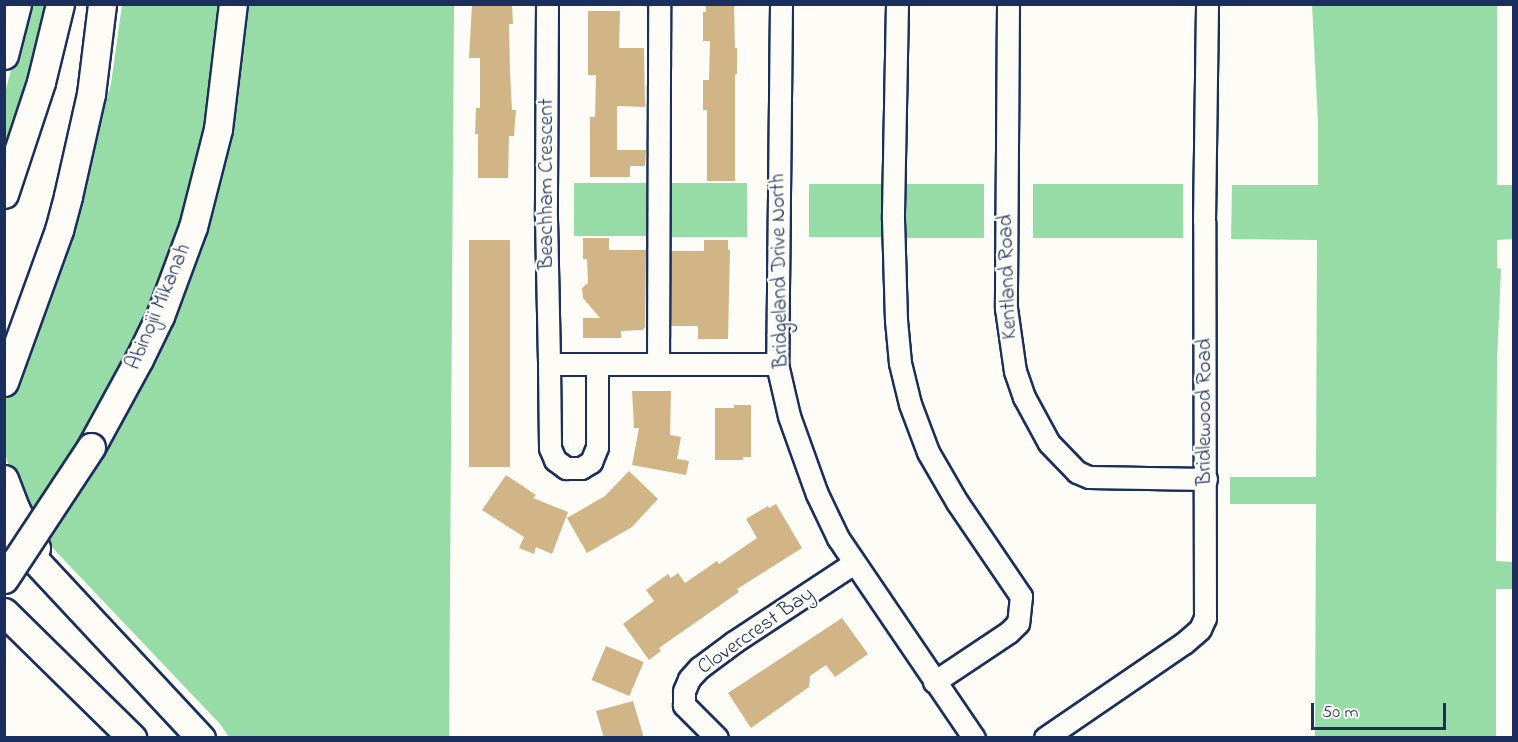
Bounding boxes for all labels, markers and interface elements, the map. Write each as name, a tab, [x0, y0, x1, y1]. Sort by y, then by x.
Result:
street label: Beachham Crescent	[534, 98, 560, 270]
street label: Bridgeland Drive North	[766, 173, 794, 369]
street label: Kentland Road	[993, 214, 1023, 340]
street label: Abinojii Mikanah	[121, 240, 197, 374]
street label: Bridlewood Road	[1192, 338, 1218, 486]
street label: Clovercrest Bay	[693, 582, 819, 680]
scale bar	[1314, 691, 1449, 729]
text: 50 m	[1322, 700, 1359, 726]

